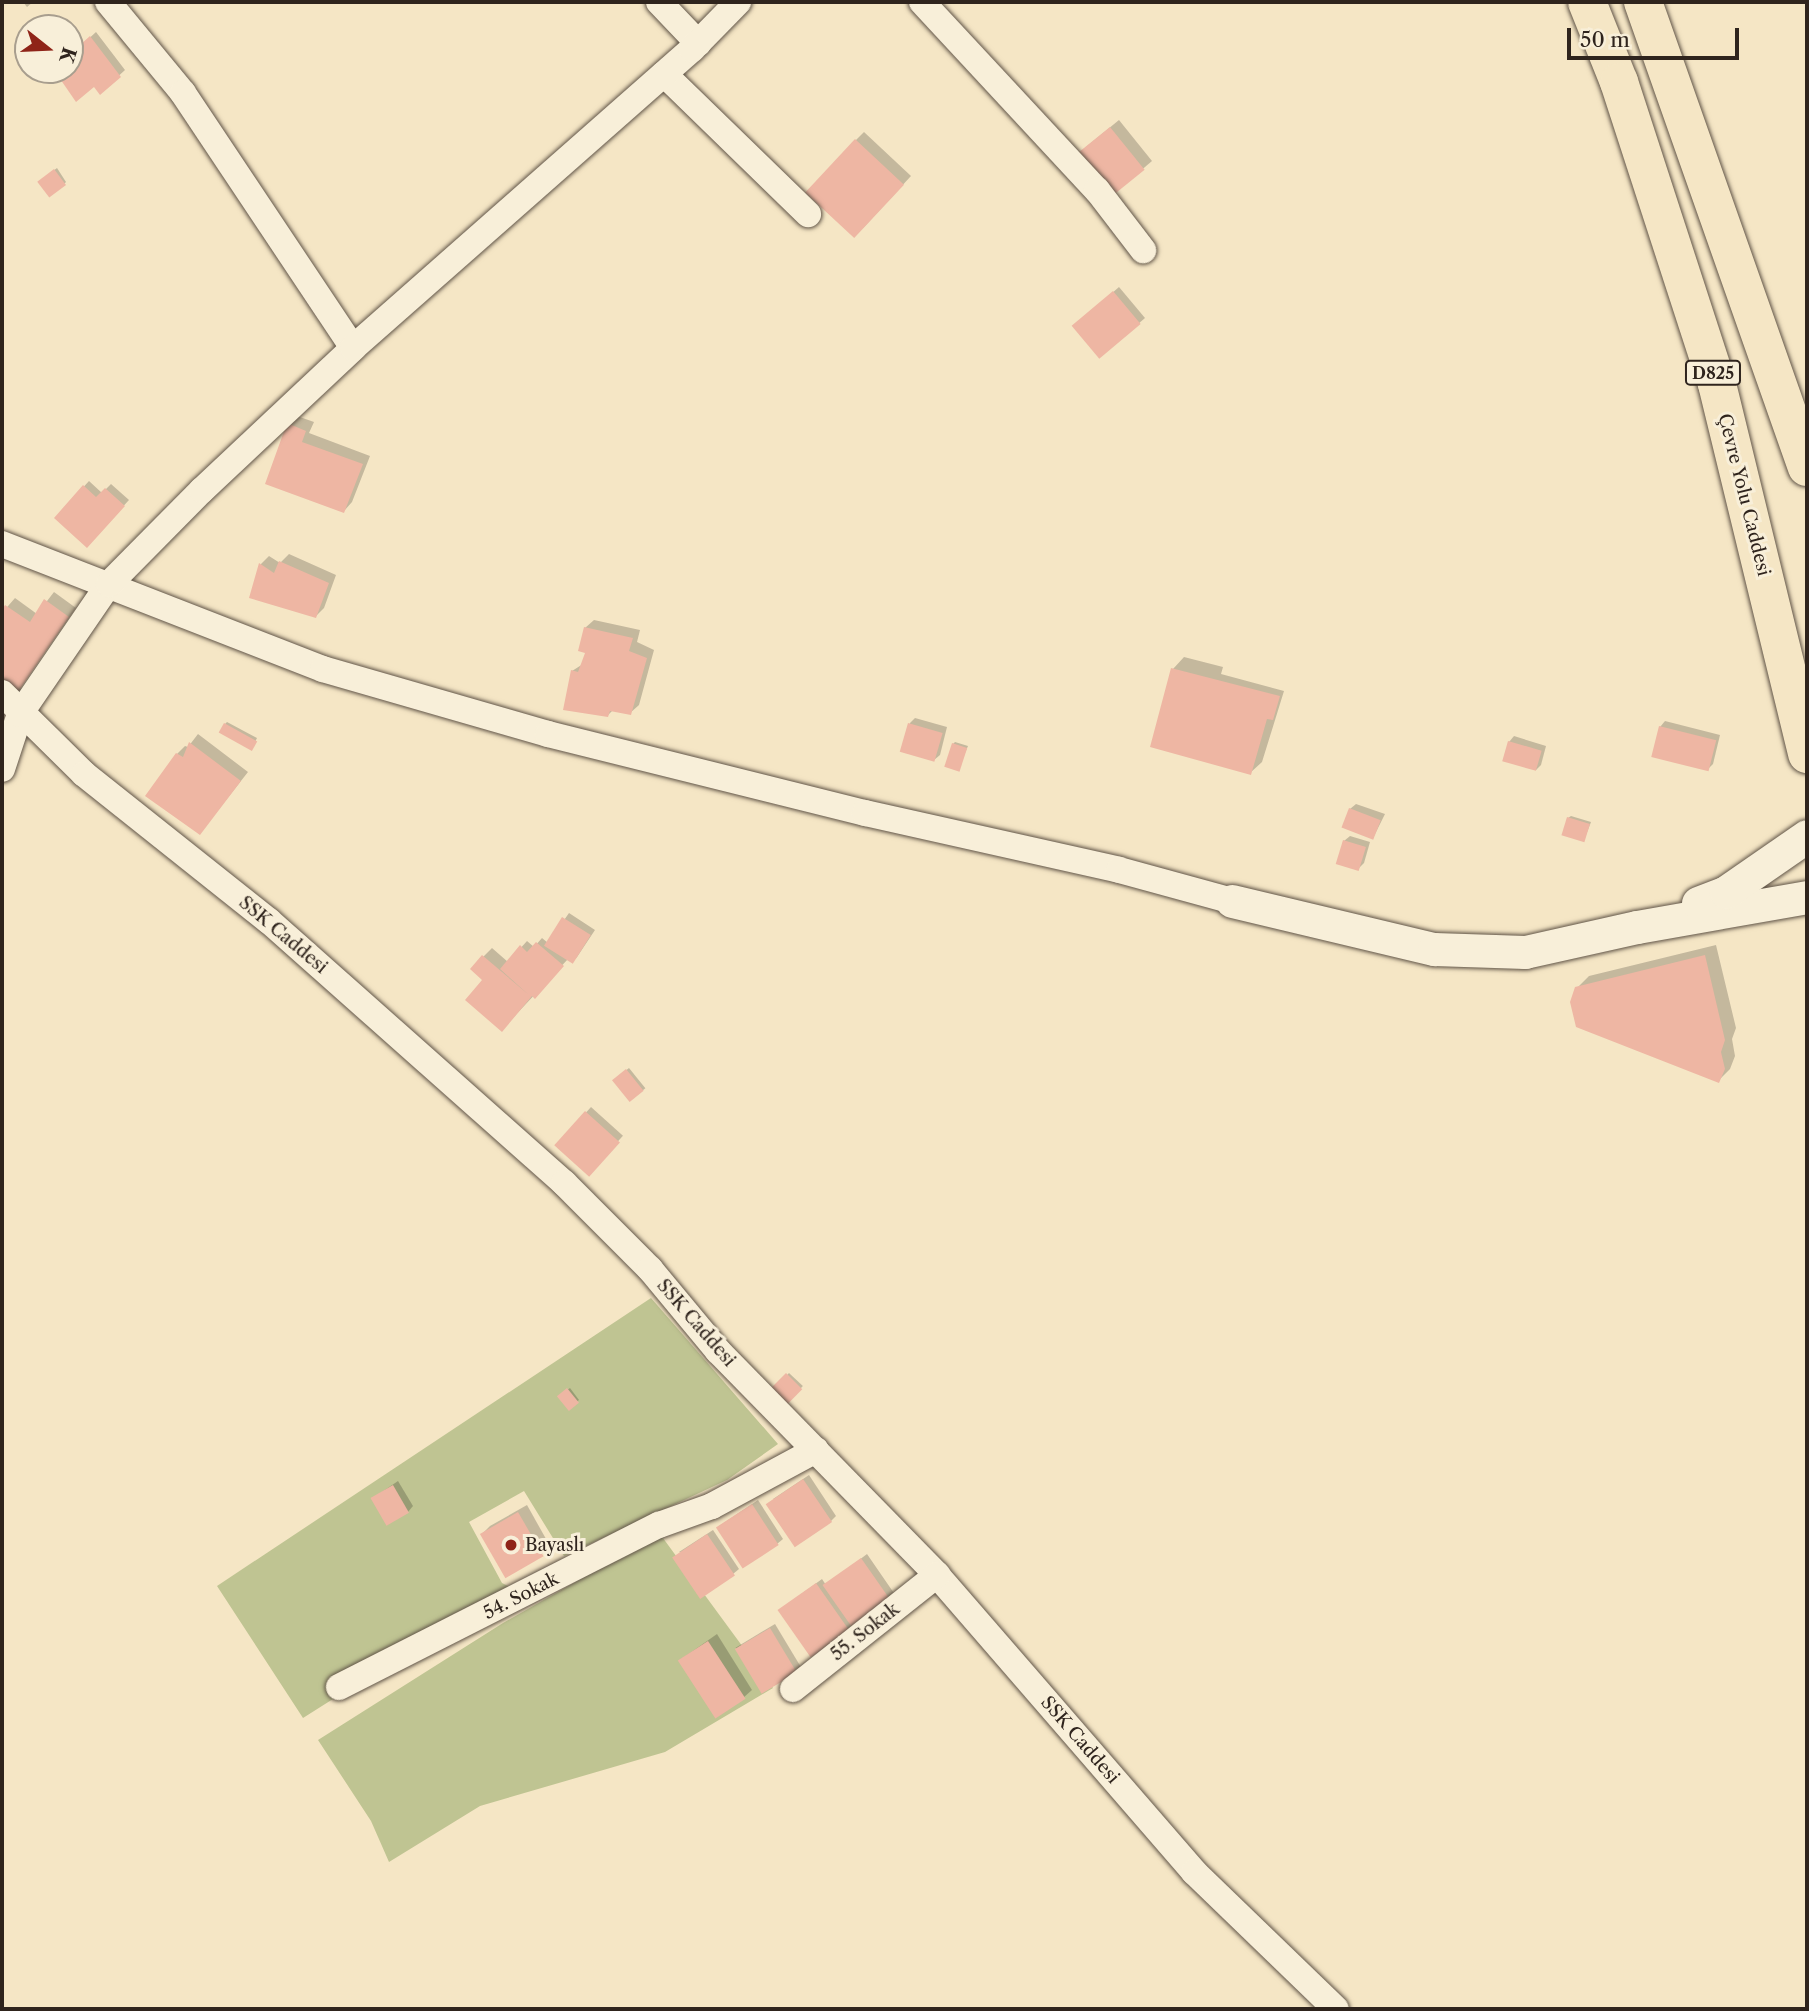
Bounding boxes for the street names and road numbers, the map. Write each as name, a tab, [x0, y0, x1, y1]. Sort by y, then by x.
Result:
road number: D825	[1683, 360, 1743, 386]
street label: Çevre Yolu Caddesi	[1713, 411, 1775, 579]
street label: SSK Caddesi	[234, 892, 332, 978]
street label: SSK Caddesi	[652, 1275, 740, 1371]
street label: 54. Sokak	[480, 1568, 562, 1624]
street label: 55. Sokak	[827, 1599, 903, 1665]
street label: SSK Caddesi	[1036, 1692, 1124, 1788]

